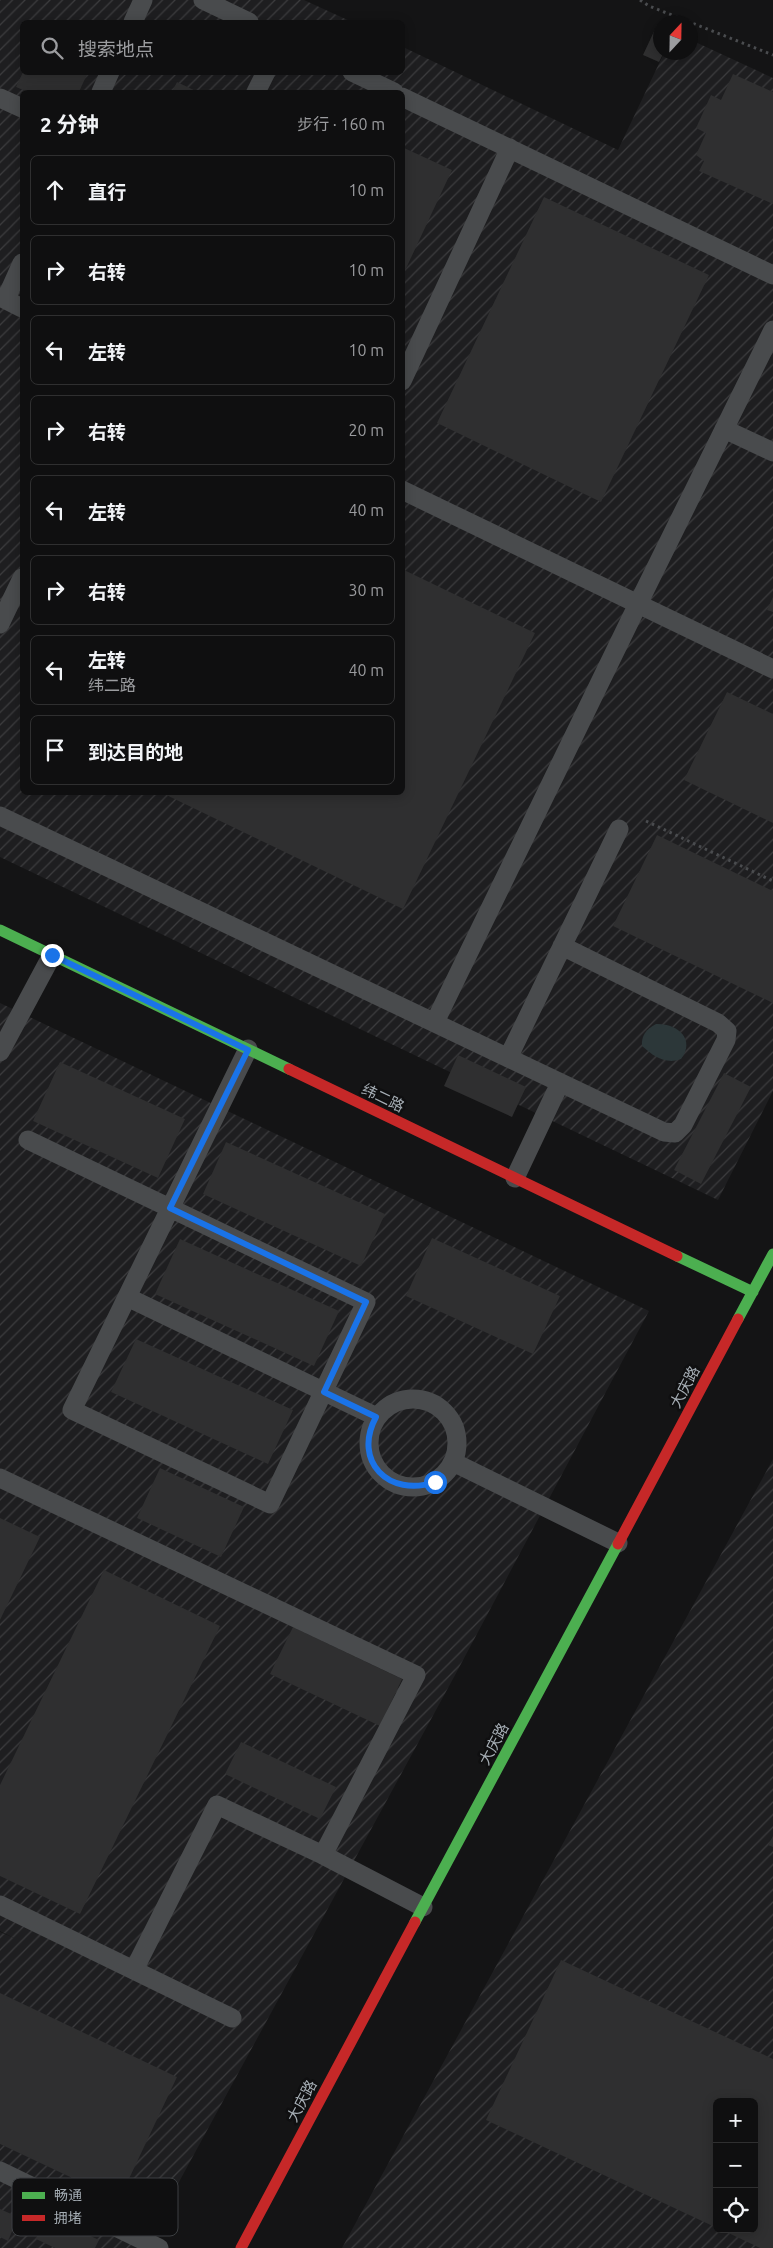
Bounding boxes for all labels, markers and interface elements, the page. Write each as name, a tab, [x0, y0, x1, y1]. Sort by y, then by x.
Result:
north arrow	[653, 15, 698, 60]
search box	[20, 20, 405, 75]
icon: search	[38, 34, 66, 62]
text: 搜索地点	[78, 38, 154, 60]
text: 2 分钟	[40, 112, 99, 136]
text: 步行 · 160 m	[297, 115, 385, 133]
icon: ahead	[41, 176, 69, 204]
text: 直行	[88, 181, 126, 203]
text: 10 m	[348, 181, 384, 199]
icon: right	[41, 256, 69, 284]
text: 右转	[88, 261, 126, 283]
text: 10 m	[348, 261, 384, 279]
icon: left	[41, 336, 69, 364]
text: 左转	[88, 341, 126, 363]
text: 10 m	[348, 341, 384, 359]
icon: right	[41, 416, 69, 444]
text: 右转	[88, 421, 126, 443]
text: 20 m	[348, 421, 384, 439]
icon: left	[41, 496, 69, 524]
text: 左转	[88, 501, 126, 523]
text: 40 m	[348, 501, 384, 519]
icon: right	[41, 576, 69, 604]
text: 右转	[88, 581, 126, 603]
text: 30 m	[348, 581, 384, 599]
text: 左转	[88, 649, 126, 671]
icon: left	[41, 656, 69, 684]
text: 40 m	[348, 661, 384, 679]
text: 纬二路	[88, 676, 136, 694]
icon: arrive	[41, 736, 69, 764]
text: 到达目的地	[88, 741, 183, 763]
route end	[41, 944, 64, 967]
street label: 纬二路	[359, 1080, 407, 1115]
street label: 大庆路	[666, 1363, 703, 1411]
route start	[424, 1471, 447, 1494]
street label: 大庆路	[475, 1720, 512, 1768]
street label: 大庆路	[283, 2077, 320, 2125]
map controls	[713, 2098, 758, 2233]
button: +	[713, 2098, 758, 2143]
button: −	[713, 2143, 758, 2188]
legend	[12, 2178, 178, 2236]
text: 畅通	[54, 2187, 82, 2203]
button: locate	[713, 2188, 758, 2233]
text: 拥堵	[54, 2210, 82, 2226]

